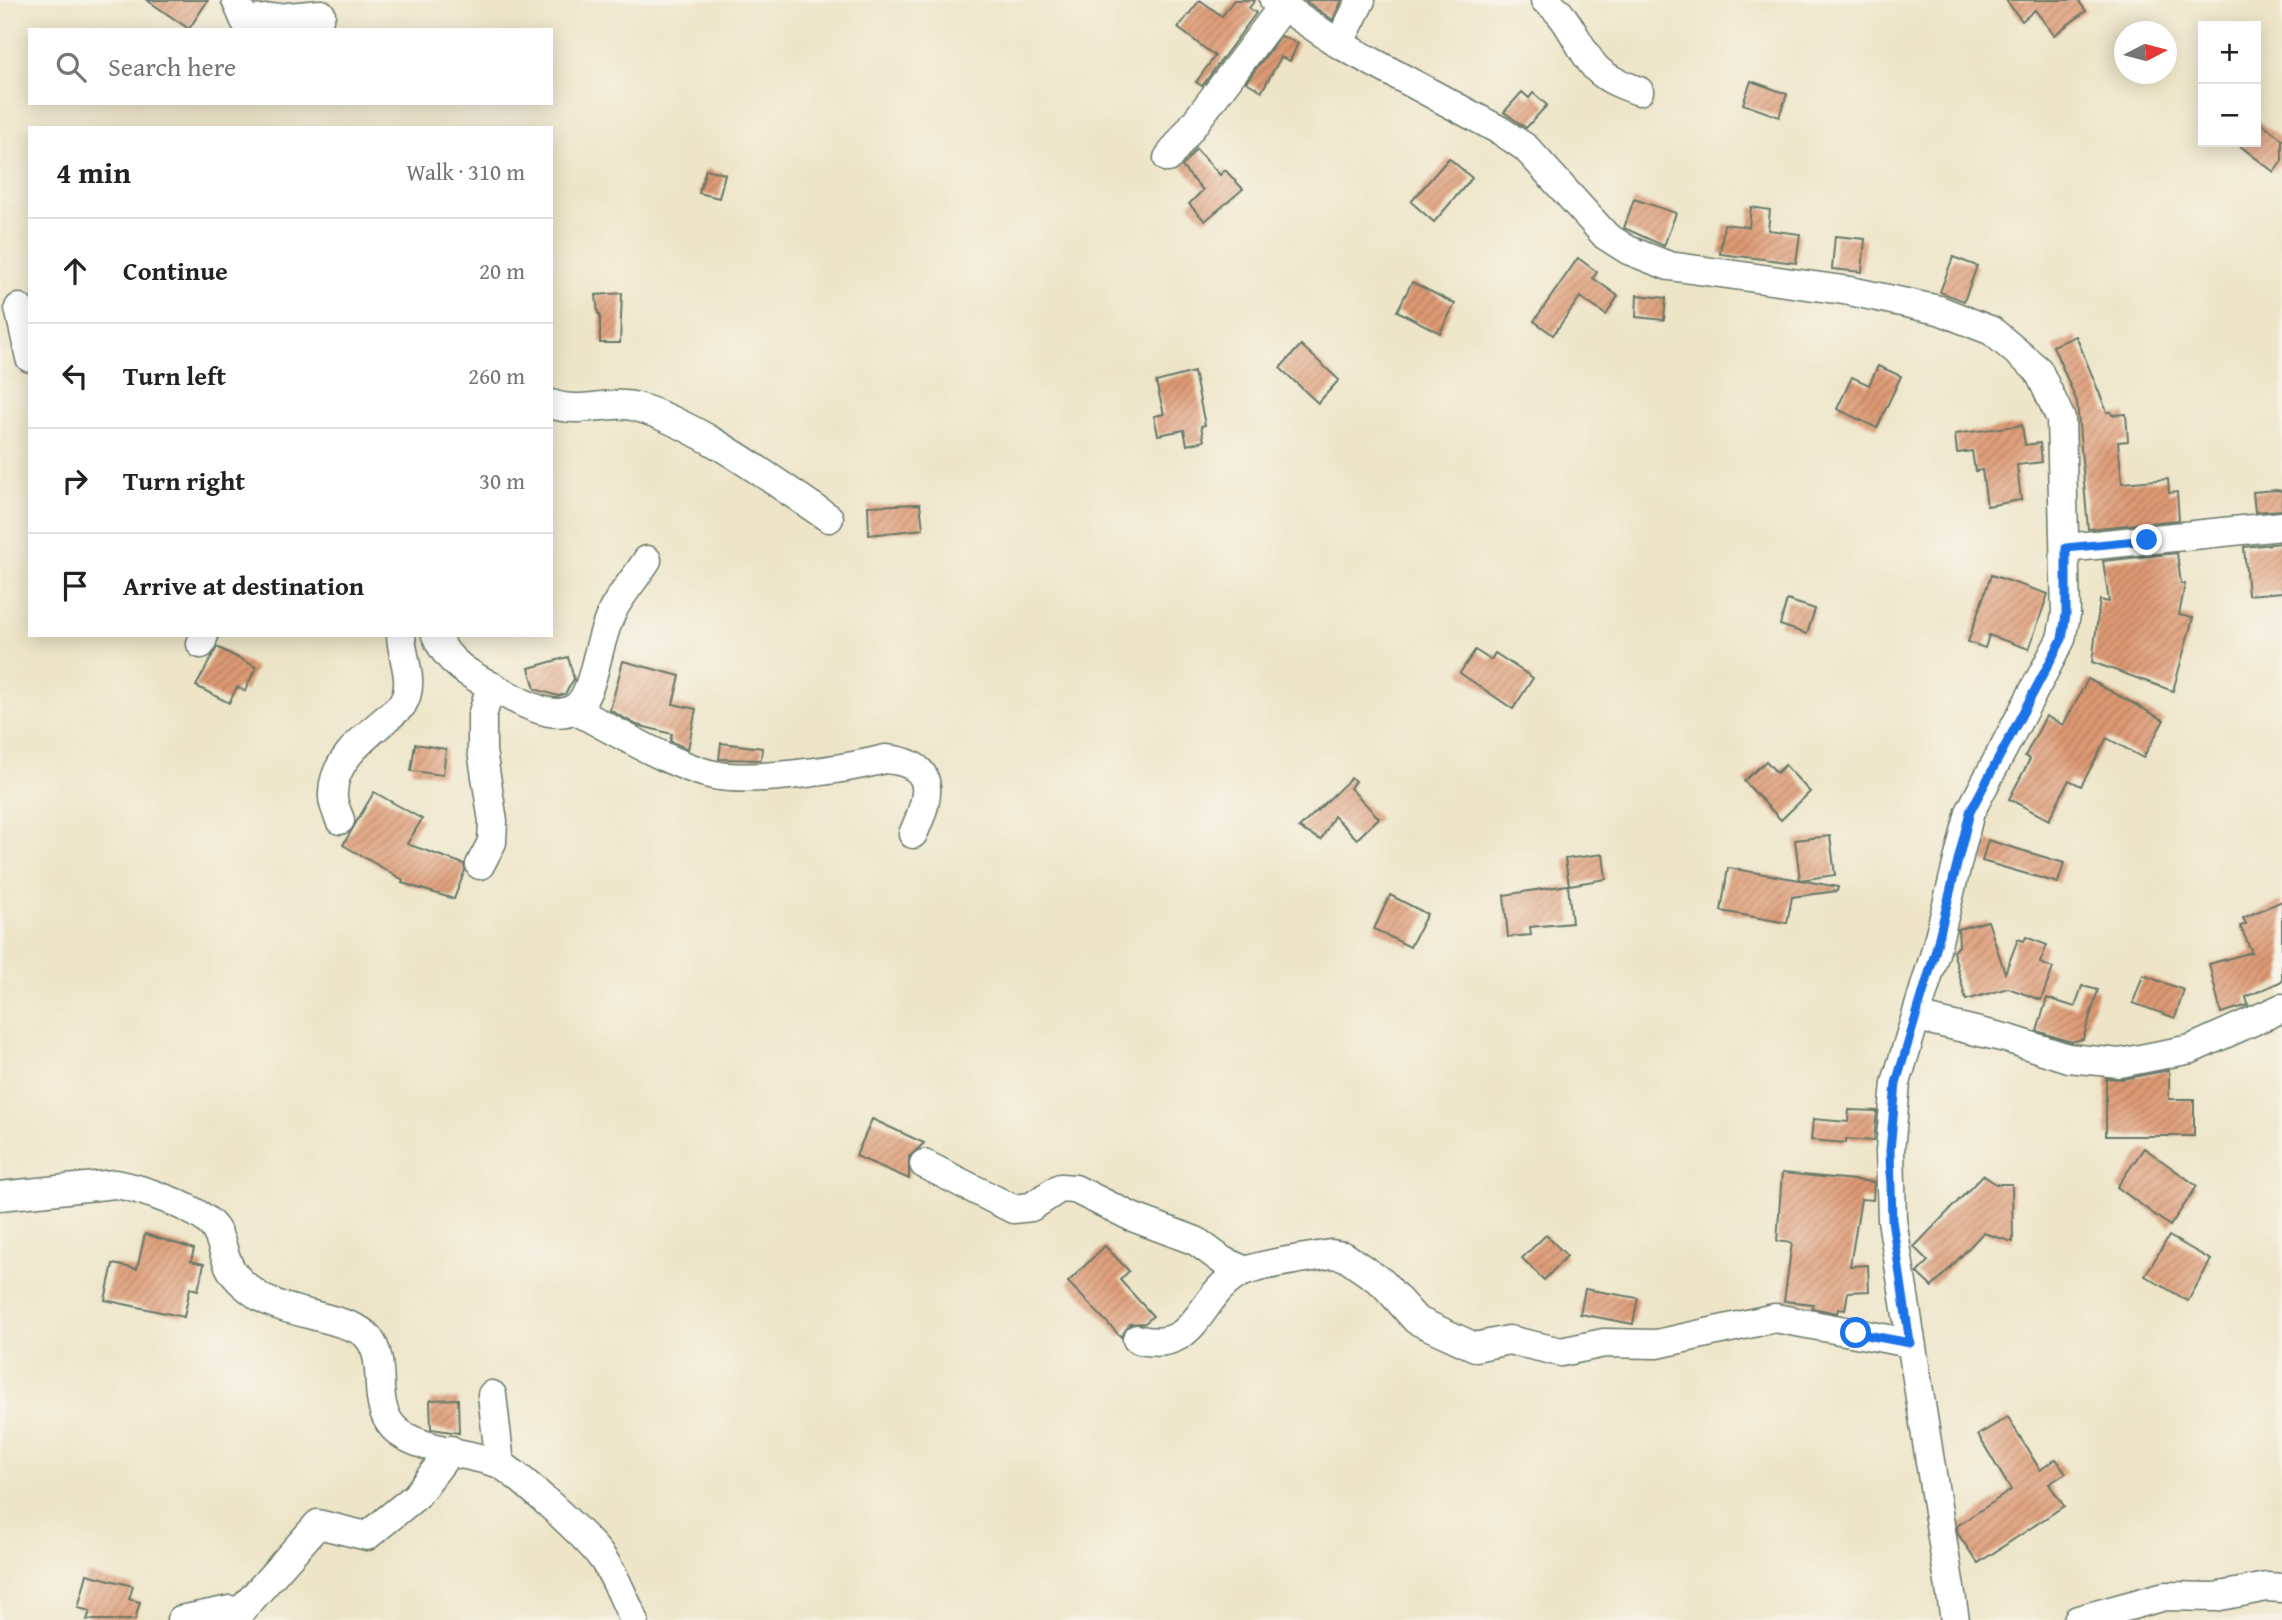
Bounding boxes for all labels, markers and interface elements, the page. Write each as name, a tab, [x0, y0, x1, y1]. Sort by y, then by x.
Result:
north arrow	[2114, 21, 2177, 84]
map controls	[2198, 21, 2261, 147]
button: +	[2198, 21, 2261, 84]
search box	[28, 28, 553, 105]
text: Search here	[108, 47, 236, 86]
icon: search	[52, 48, 90, 86]
button: −	[2198, 84, 2261, 147]
text: 4 min	[56, 150, 131, 194]
text: Walk · 310 m	[406, 155, 525, 188]
text: Continue	[123, 251, 228, 290]
icon: ahead	[56, 252, 94, 290]
text: 20 m	[479, 254, 525, 287]
text: Turn left	[123, 356, 226, 395]
icon: left	[56, 357, 94, 395]
text: 260 m	[468, 359, 525, 392]
text: Turn right	[123, 461, 245, 500]
icon: right	[56, 462, 94, 500]
text: 30 m	[479, 464, 525, 497]
route end	[2131, 524, 2162, 555]
text: Arrive at destination	[123, 566, 364, 605]
icon: arrive	[56, 567, 94, 605]
route start	[1840, 1317, 1871, 1348]

